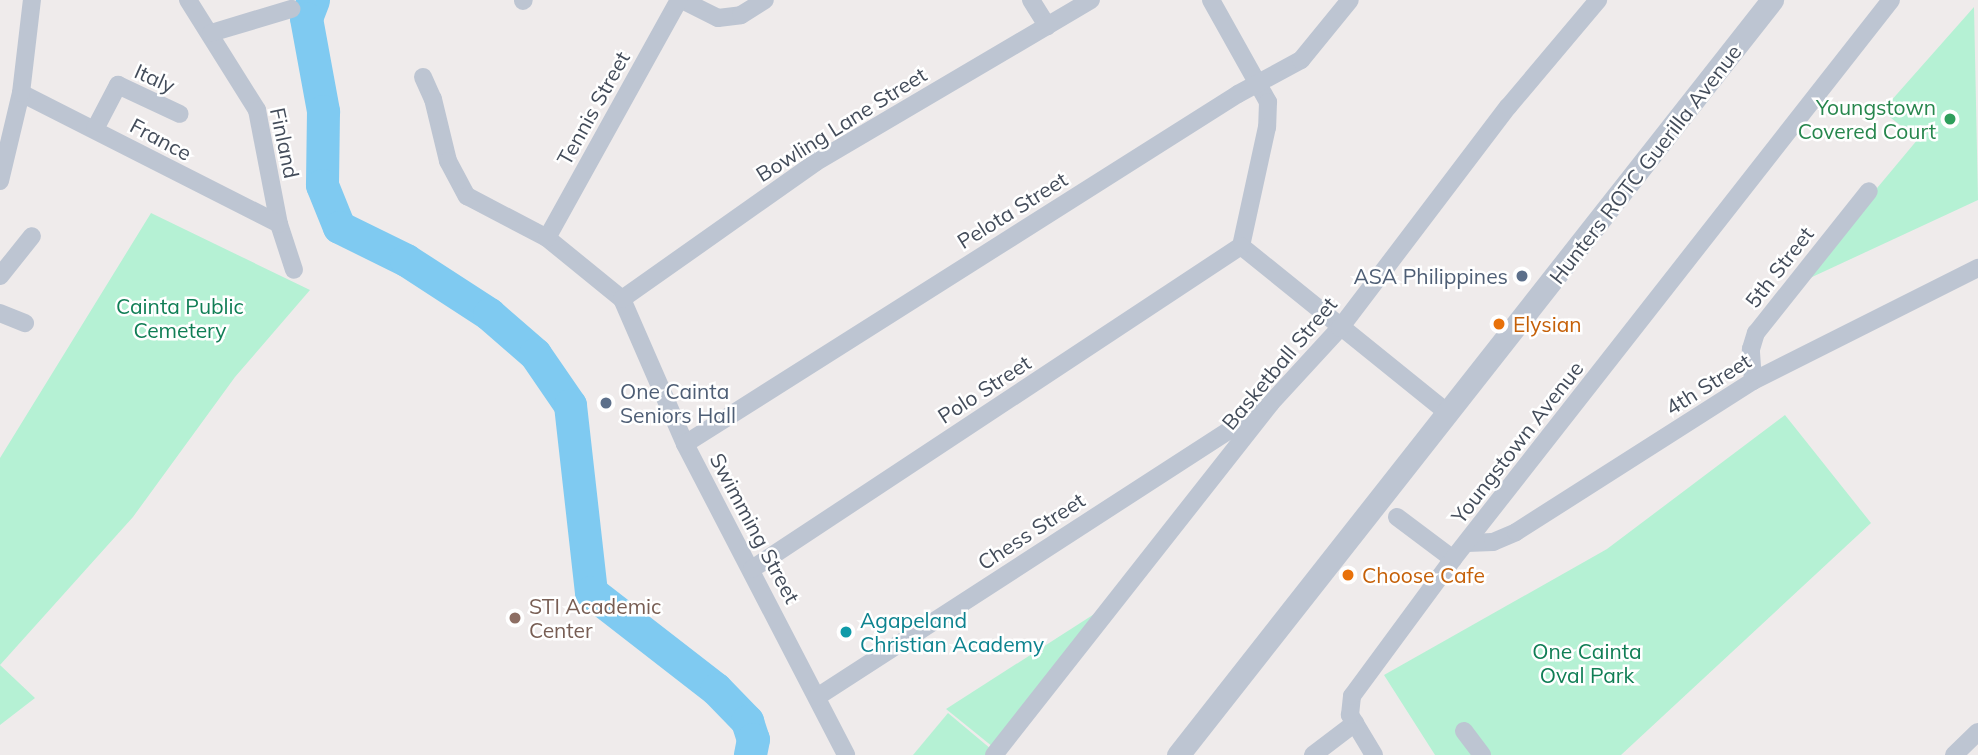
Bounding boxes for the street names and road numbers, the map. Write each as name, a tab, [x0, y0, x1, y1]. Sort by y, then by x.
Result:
street label: Hunters ROTC Guerilla Avenue	[1544, 39, 1746, 289]
street label: Tennis Street	[551, 47, 635, 169]
street label: Italy	[131, 58, 179, 98]
street label: Bowling Lane Street	[751, 61, 931, 187]
street label: Finland	[265, 105, 305, 181]
street label: France	[126, 112, 196, 166]
street label: Pelota Street	[952, 166, 1072, 254]
street label: 5th Street	[1740, 221, 1818, 313]
street label: Basketball Street	[1216, 292, 1342, 434]
street label: 4th Street	[1661, 348, 1755, 420]
street label: Polo Street	[933, 350, 1035, 428]
street label: Youngstown Avenue	[1446, 356, 1588, 528]
street label: Swimming Street	[705, 449, 805, 607]
street label: Chess Street	[973, 487, 1089, 575]

